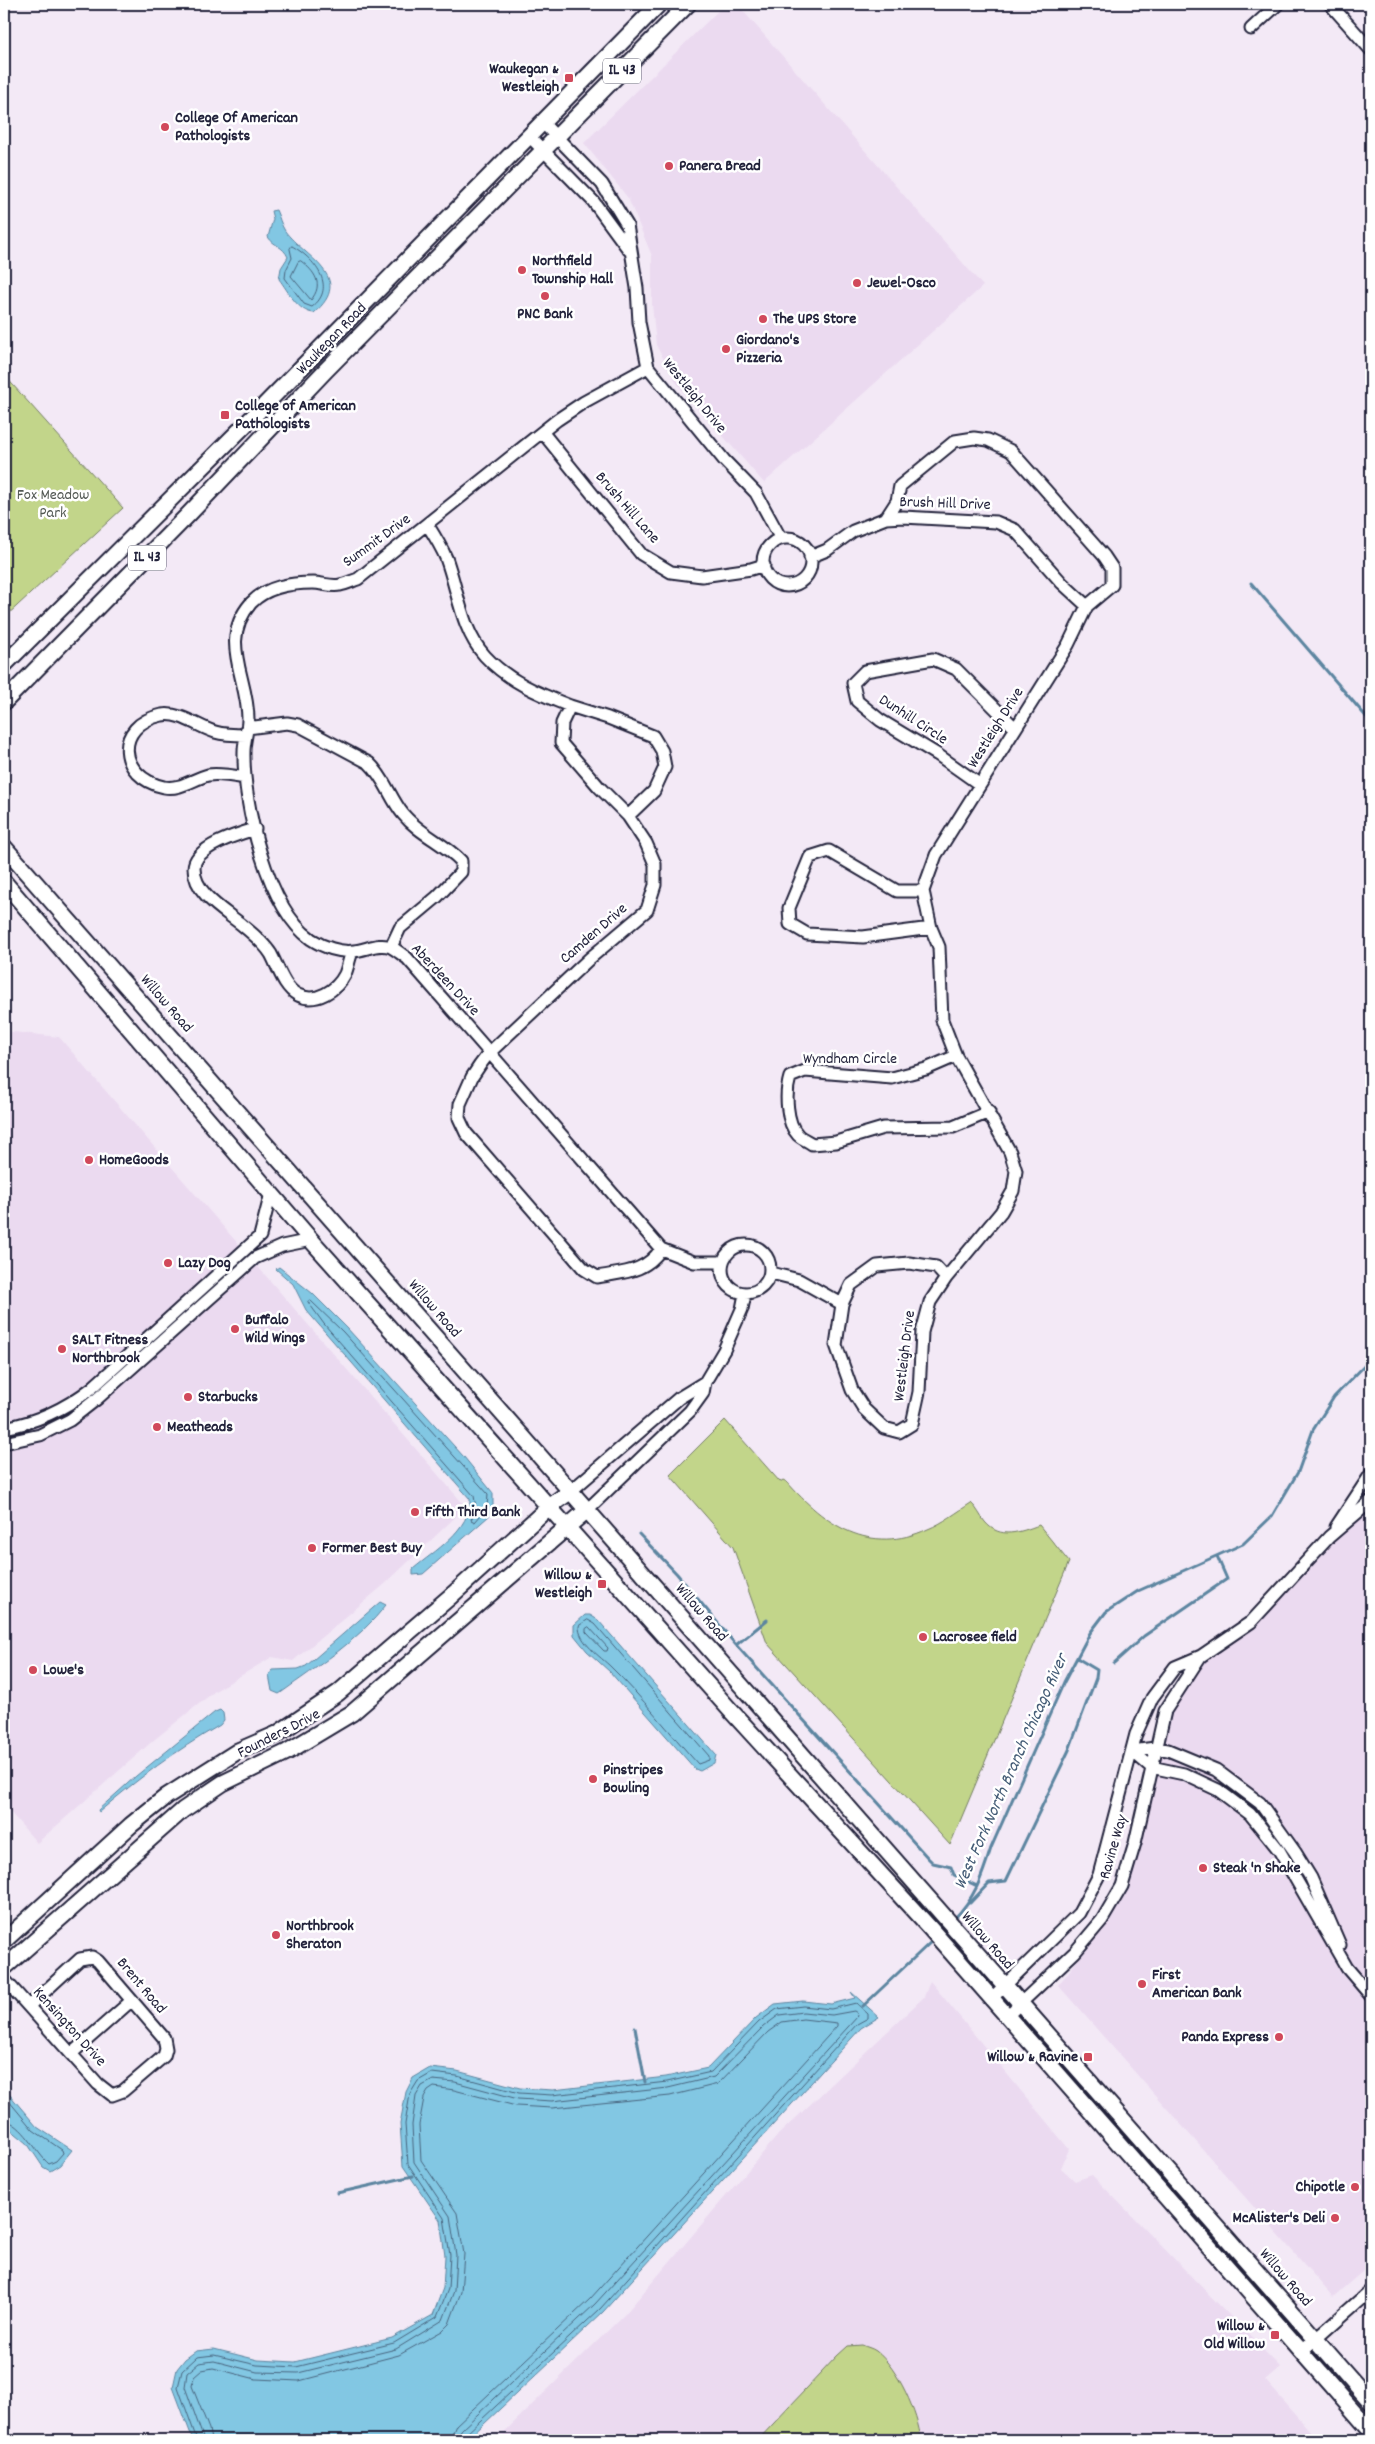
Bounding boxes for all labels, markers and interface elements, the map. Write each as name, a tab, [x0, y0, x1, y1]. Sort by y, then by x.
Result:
place label: Waukegan & Westleigh	[489, 58, 559, 99]
road number: IL 43	[603, 58, 641, 84]
marker: Waukegan & Westleigh	[563, 72, 575, 84]
place label: College Of American Pathologists	[175, 107, 298, 148]
marker: College Of American Pathologists	[159, 121, 171, 133]
place label: Panera Bread	[679, 155, 761, 178]
marker: Panera Bread	[663, 160, 675, 172]
place label: Northfield Township Hall	[532, 250, 613, 291]
marker: Northfield Township Hall	[516, 264, 528, 276]
place label: Jewel-Osco	[867, 272, 936, 295]
marker: Jewel-Osco	[851, 277, 863, 289]
marker: PNC Bank	[539, 290, 551, 302]
street label: Waukegan Road	[292, 298, 372, 380]
place label: PNC Bank	[517, 303, 573, 326]
place label: The UPS Store	[773, 308, 856, 331]
marker: The UPS Store	[757, 313, 769, 325]
place label: Giordano's Pizzeria	[736, 329, 800, 370]
marker: Giordano's Pizzeria	[720, 343, 732, 355]
street label: Westleigh Drive	[656, 353, 732, 439]
place label: College of American Pathologists	[235, 395, 356, 436]
marker: College of American Pathologists	[219, 409, 231, 421]
street label: Brush Hill Lane	[589, 467, 665, 549]
park label: Fox Meadow Park	[17, 484, 89, 525]
street label: Brush Hill Drive	[899, 491, 991, 517]
street label: Summit Drive	[338, 508, 416, 574]
road number: IL 43	[128, 546, 166, 570]
street label: Westleigh Drive	[962, 683, 1030, 773]
street label: Dunhill Circle	[874, 689, 952, 751]
street label: Camden Drive	[555, 898, 633, 970]
street label: Aberdeen Drive	[405, 938, 485, 1022]
street label: Willow Road	[134, 970, 198, 1038]
street label: Wyndham Circle	[803, 1048, 897, 1071]
place label: HomeGoods	[99, 1149, 169, 1172]
marker: HomeGoods	[83, 1154, 95, 1166]
place label: Lazy Dog	[178, 1252, 231, 1275]
marker: Lazy Dog	[162, 1257, 174, 1269]
street label: Willow Road	[402, 1275, 466, 1343]
place label: Buffalo Wild Wings	[245, 1309, 306, 1350]
street label: Westleigh Drive	[888, 1309, 922, 1403]
marker: Buffalo Wild Wings	[229, 1323, 241, 1335]
place label: SALT Fitness Northbrook	[72, 1329, 149, 1370]
marker: SALT Fitness Northbrook	[56, 1343, 68, 1355]
place label: Starbucks	[198, 1386, 258, 1409]
marker: Starbucks	[182, 1391, 194, 1403]
place label: Meatheads	[167, 1416, 233, 1439]
marker: Meatheads	[151, 1421, 163, 1433]
place label: Fifth Third Bank	[425, 1501, 521, 1524]
marker: Fifth Third Bank	[409, 1506, 421, 1518]
place label: Former Best Buy	[322, 1537, 423, 1560]
marker: Former Best Buy	[306, 1542, 318, 1554]
place label: Willow & Westleigh	[535, 1564, 592, 1605]
marker: Willow & Westleigh	[596, 1578, 608, 1590]
street label: Willow Road	[669, 1579, 733, 1647]
place label: Lacrosee field	[933, 1626, 1017, 1649]
marker: Lacrosee field	[917, 1631, 929, 1643]
water label: West Fork North Branch Chicago River	[949, 1648, 1076, 1894]
place label: Lowe's	[43, 1659, 84, 1682]
marker: Lowe's	[27, 1664, 39, 1676]
street label: Founders Drive	[234, 1703, 324, 1765]
place label: Pinstripes Bowling	[603, 1759, 664, 1800]
marker: Pinstripes Bowling	[587, 1773, 599, 1785]
street label: Ravine Way	[1094, 1812, 1134, 1882]
place label: Steak 'n Shake	[1213, 1857, 1300, 1880]
marker: Steak 'n Shake	[1197, 1862, 1209, 1874]
street label: Willow Road	[955, 1907, 1019, 1975]
place label: Northbrook Sheraton	[286, 1915, 354, 1956]
marker: Northbrook Sheraton	[270, 1929, 282, 1941]
street label: Brent Road	[111, 1953, 171, 2019]
place label: First American Bank	[1152, 1964, 1242, 2005]
marker: First American Bank	[1136, 1978, 1148, 1990]
street label: Kensington Drive	[27, 1982, 111, 2072]
place label: Panda Express	[1181, 2026, 1269, 2049]
marker: Panda Express	[1273, 2031, 1285, 2043]
place label: Willow & Ravine	[987, 2046, 1078, 2069]
marker: Willow & Ravine	[1082, 2051, 1094, 2063]
place label: Chipotle	[1296, 2176, 1345, 2199]
marker: Chipotle	[1349, 2181, 1361, 2193]
place label: McAlister's Deli	[1233, 2207, 1325, 2230]
marker: McAlister's Deli	[1329, 2212, 1341, 2224]
street label: Willow Road	[1253, 2244, 1317, 2312]
place label: Willow & Old Willow	[1204, 2315, 1265, 2356]
marker: Willow & Old Willow	[1269, 2329, 1281, 2341]

